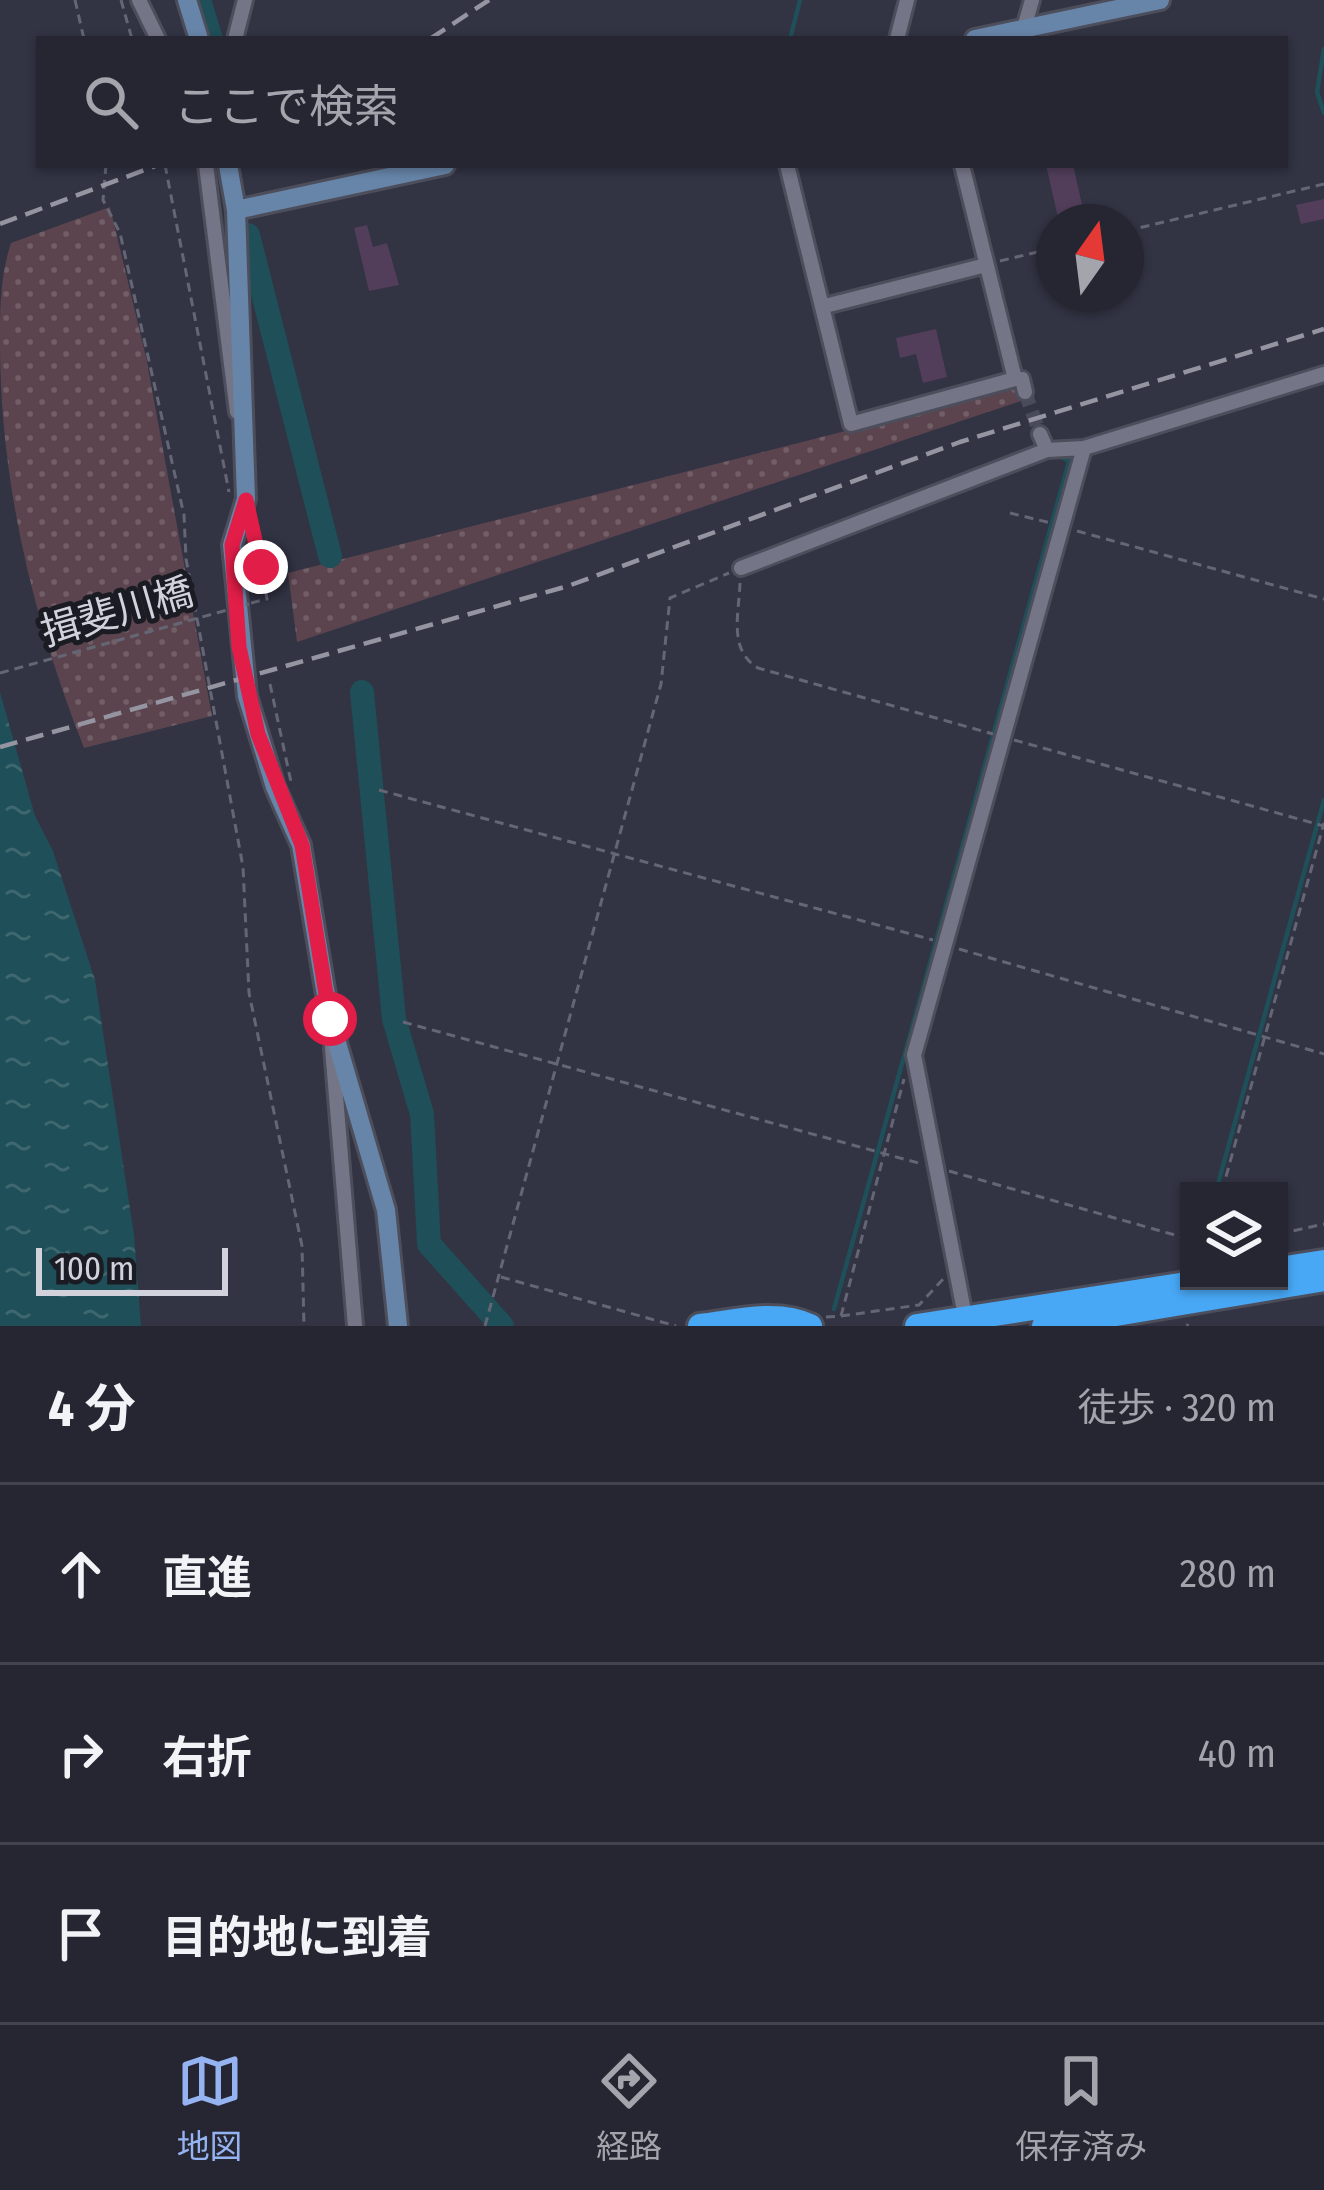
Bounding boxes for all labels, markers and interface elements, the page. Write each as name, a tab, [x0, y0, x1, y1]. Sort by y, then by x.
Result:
search box	[36, 36, 1288, 168]
icon: search	[78, 69, 144, 135]
text: ここで検索	[174, 80, 399, 134]
north arrow	[1036, 204, 1144, 312]
route end	[234, 540, 288, 594]
street label: 揖斐川橋	[36, 568, 198, 656]
route start	[303, 992, 357, 1046]
map controls	[1180, 1182, 1288, 1290]
button: layers	[1180, 1182, 1288, 1290]
scale bar	[36, 1242, 228, 1295]
text: 100 m	[54, 1249, 134, 1289]
text: 4 分	[48, 1378, 136, 1440]
text: 徒歩 · 320 m	[1077, 1385, 1276, 1431]
icon: ahead	[48, 1541, 114, 1607]
text: 直進	[162, 1551, 252, 1605]
text: 280 m	[1180, 1551, 1276, 1597]
icon: right	[48, 1721, 114, 1787]
text: 右折	[162, 1731, 252, 1785]
text: 40 m	[1198, 1731, 1276, 1777]
icon: arrive	[48, 1901, 114, 1967]
text: 目的地に到着	[162, 1911, 432, 1965]
tab: 地図	[177, 2048, 243, 2168]
tab: 経路	[596, 2048, 662, 2168]
tab: 保存済み	[1015, 2048, 1147, 2168]

